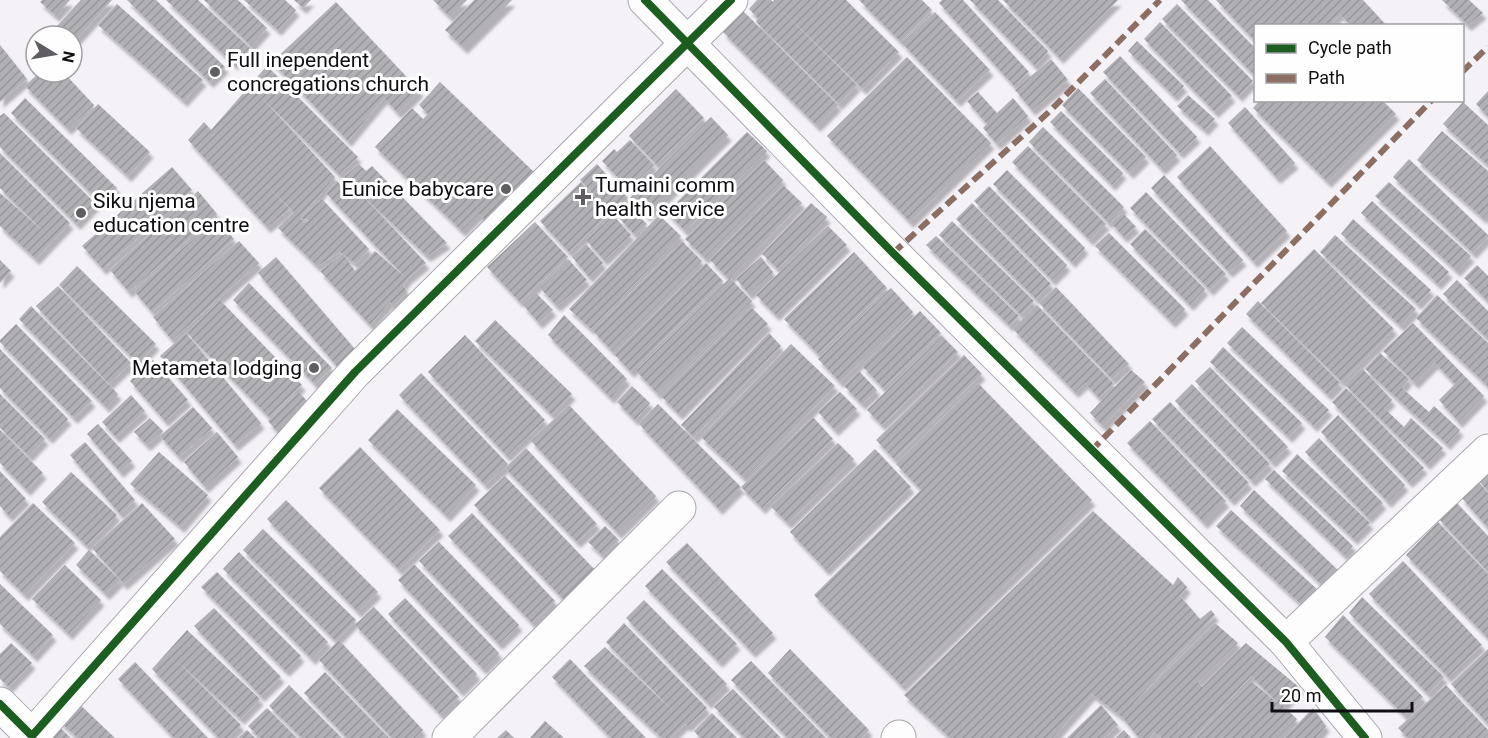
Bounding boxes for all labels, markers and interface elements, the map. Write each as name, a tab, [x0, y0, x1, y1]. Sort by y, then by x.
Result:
north arrow	[24, 24, 84, 84]
legend	[1254, 24, 1464, 102]
text: Cycle path	[1308, 37, 1392, 58]
place label: Full inependent concregations church	[227, 48, 429, 96]
text: N	[58, 49, 79, 64]
marker: Full inependent concregations church	[208, 65, 222, 79]
text: Path	[1308, 67, 1345, 88]
place label: Tumaini comm health service	[595, 173, 735, 221]
place label: Eunice babycare	[341, 177, 494, 201]
marker: Eunice babycare	[499, 182, 513, 196]
place label: Siku njema education centre	[93, 189, 249, 237]
marker: Tumaini comm health service	[576, 190, 590, 204]
marker: Siku njema education centre	[74, 206, 88, 220]
place label: Metameta lodging	[132, 356, 302, 380]
marker: Metameta lodging	[307, 361, 321, 375]
scale bar	[1272, 675, 1412, 713]
text: 20 m	[1281, 685, 1321, 706]

